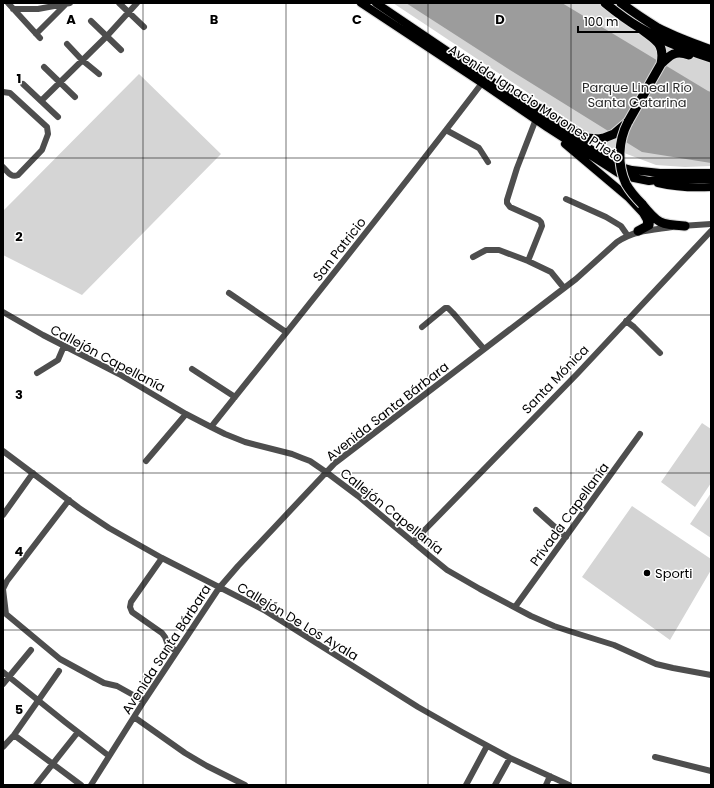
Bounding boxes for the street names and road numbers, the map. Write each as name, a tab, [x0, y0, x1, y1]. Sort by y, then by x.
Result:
street label: Avenida Ignacio Morones Prieto	[445, 40, 627, 167]
street label: San Patricio	[308, 213, 370, 285]
street label: Callejón Capellanía	[47, 320, 169, 397]
street label: Santa Mónica	[517, 341, 593, 418]
street label: Avenida Santa Bárbara	[322, 357, 453, 465]
street label: Privada Capellanía	[525, 459, 613, 570]
street label: Callejón Capellanía	[336, 464, 447, 559]
street label: Callejón De Los Ayala	[234, 578, 362, 665]
street label: Avenida Santa Bárbara	[117, 581, 216, 718]

